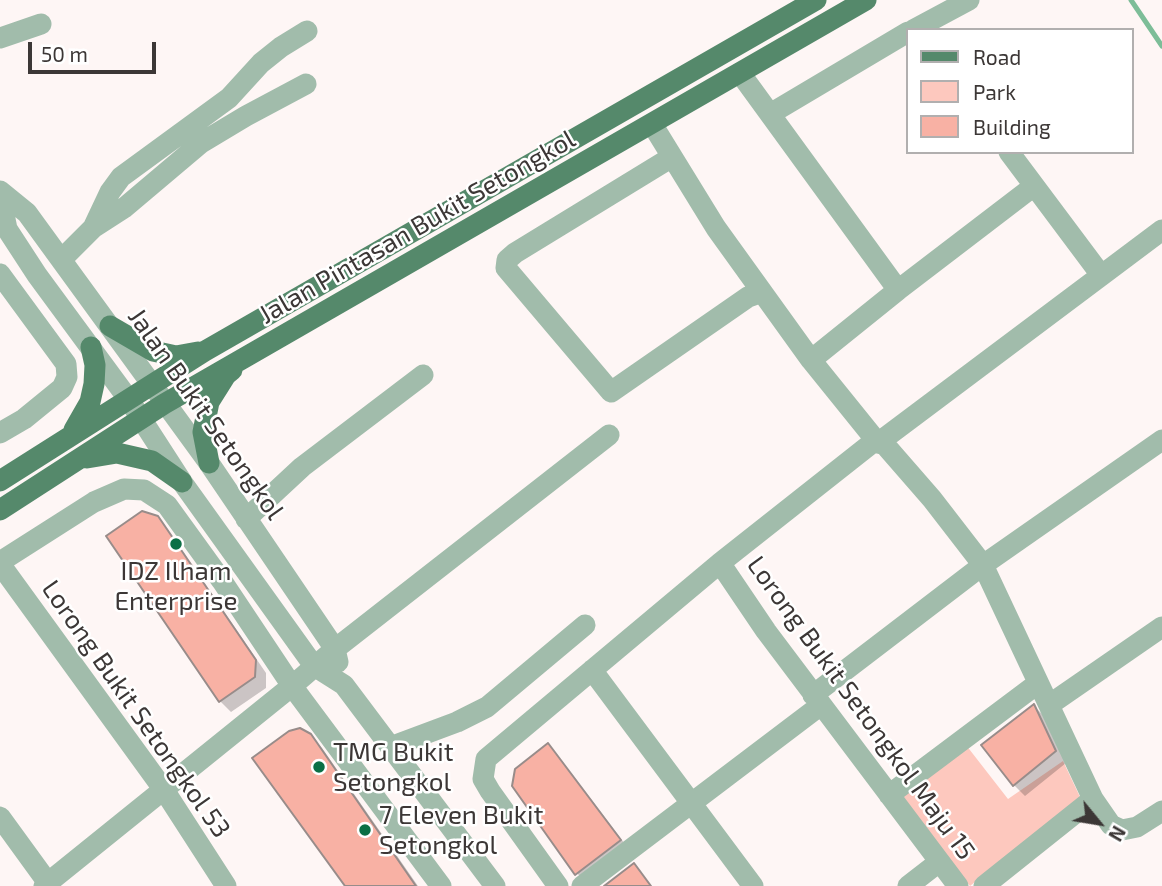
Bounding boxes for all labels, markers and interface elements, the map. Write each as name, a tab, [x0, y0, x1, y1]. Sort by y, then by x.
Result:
scale bar	[32, 28, 159, 72]
legend	[906, 28, 1134, 154]
text: 50 m	[41, 41, 88, 66]
text: Road	[973, 44, 1021, 69]
text: Park	[973, 79, 1016, 104]
text: Building	[973, 114, 1051, 139]
street label: Jalan Pintasan Bukit Setongkol	[253, 123, 581, 331]
street label: Jalan Bukit Setongkol	[121, 302, 291, 526]
marker: IDZ Ilham Enterprise	[168, 536, 184, 552]
street label: Lorong Bukit Setongkol Maju 15	[740, 550, 982, 866]
place label: IDZ Ilham Enterprise	[114, 555, 238, 616]
street label: Lorong Bukit Setongkol 53	[35, 574, 237, 844]
place label: TMG Bukit Setongkol	[333, 736, 454, 798]
marker: TMG Bukit Setongkol	[311, 759, 327, 775]
north arrow	[1064, 788, 1134, 858]
place label: 7 Eleven Bukit Setongkol	[379, 799, 543, 860]
marker: 7 Eleven Bukit Setongkol	[357, 822, 373, 838]
text: N	[1104, 822, 1131, 845]

